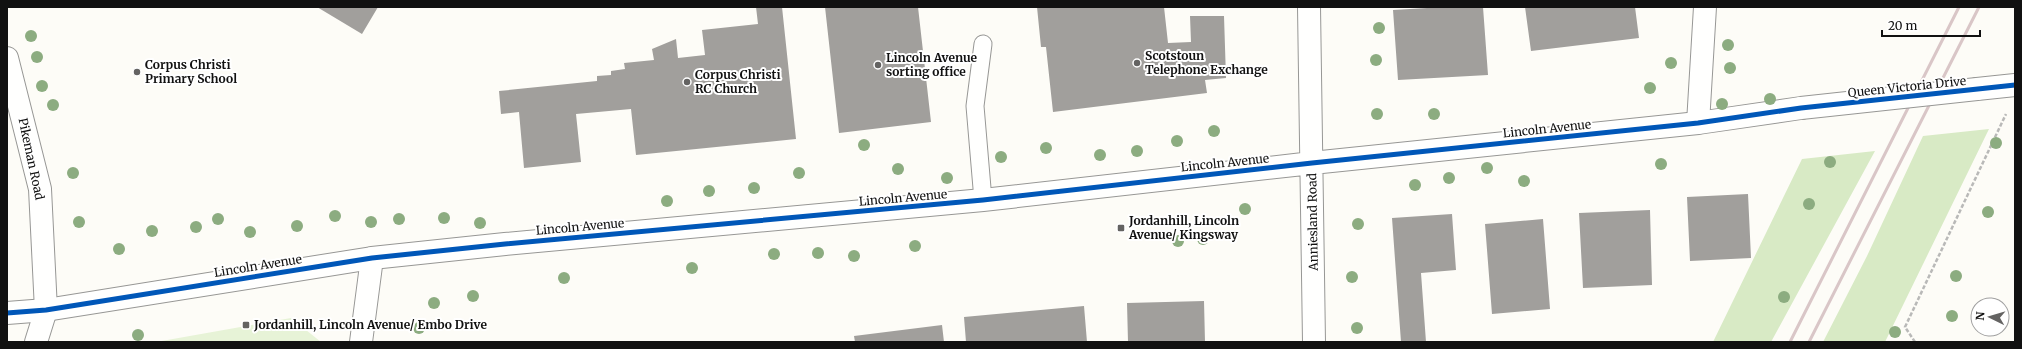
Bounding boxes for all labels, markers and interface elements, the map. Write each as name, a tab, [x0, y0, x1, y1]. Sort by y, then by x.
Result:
scale bar	[1882, 12, 1980, 38]
text: 20 m	[1888, 18, 1917, 33]
place label: Scotstoun Telephone Exchange	[1145, 48, 1268, 77]
place label: Lincoln Avenue sorting office	[886, 50, 978, 79]
place label: Corpus Christi Primary School	[145, 57, 237, 86]
marker: Scotstoun Telephone Exchange	[1132, 58, 1142, 68]
marker: Lincoln Avenue sorting office	[873, 60, 883, 70]
marker: Corpus Christi Primary School	[132, 67, 142, 77]
place label: Corpus Christi RC Church	[695, 67, 781, 96]
street label: Queen Victoria Drive	[1847, 73, 1967, 100]
marker: Corpus Christi RC Church	[682, 77, 692, 87]
street label: Lincoln Avenue	[1502, 116, 1592, 141]
street label: Pikeman Road	[15, 117, 47, 201]
street label: Lincoln Avenue	[1180, 150, 1270, 175]
street label: Anniesland Road	[1304, 173, 1321, 272]
street label: Lincoln Avenue	[858, 186, 948, 209]
place label: Jordanhill, Lincoln Avenue/ Kingsway	[1128, 213, 1239, 242]
street label: Lincoln Avenue	[535, 215, 625, 238]
marker: Jordanhill, Lincoln Avenue/ Kingsway	[1116, 223, 1126, 233]
street label: Lincoln Avenue	[213, 251, 303, 280]
north arrow	[1970, 297, 2010, 337]
text: N	[1973, 311, 1987, 321]
place label: Jordanhill, Lincoln Avenue/ Embo Drive	[253, 317, 487, 332]
marker: Jordanhill, Lincoln Avenue/ Embo Drive	[241, 320, 251, 330]

